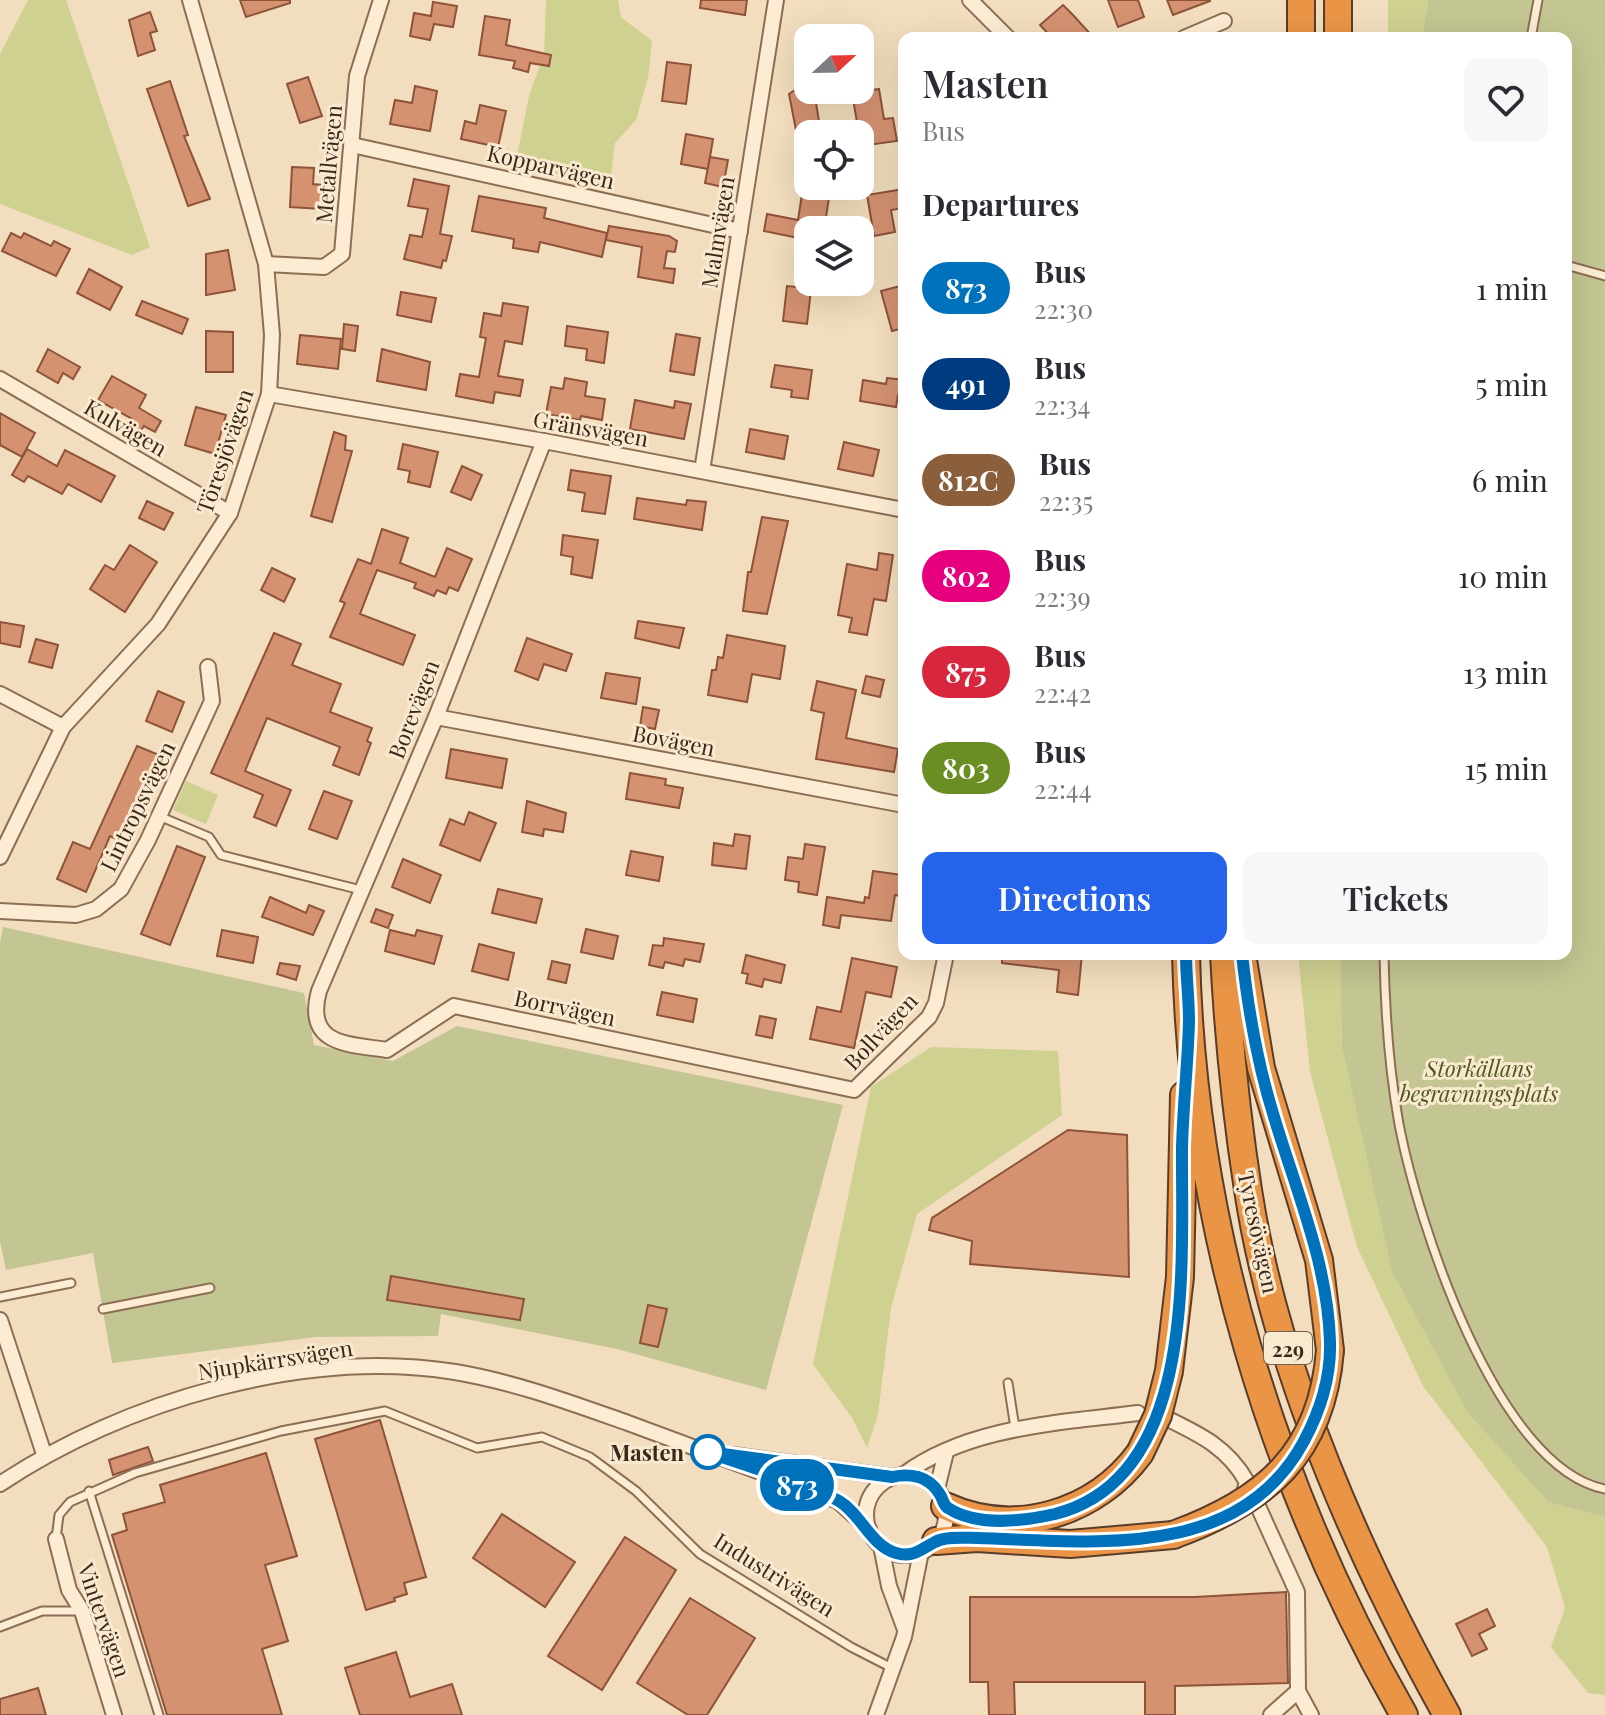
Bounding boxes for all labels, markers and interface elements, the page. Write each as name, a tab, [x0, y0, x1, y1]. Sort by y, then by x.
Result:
north arrow	[794, 24, 874, 104]
map controls	[794, 24, 874, 296]
text: Masten	[922, 57, 1049, 108]
button: heart	[1464, 58, 1548, 142]
street label: Metallvägen	[308, 104, 348, 224]
text: Bus	[922, 113, 965, 148]
button: locate	[794, 120, 874, 200]
street label: Kopparvägen	[484, 137, 618, 195]
street label: Malmvägen	[693, 174, 741, 290]
text: Departures	[922, 184, 1079, 224]
button: layers	[794, 216, 874, 296]
text: Bus	[1034, 251, 1086, 291]
text: 1 min	[1476, 268, 1548, 308]
text: 873	[945, 269, 987, 306]
text: 22:30	[1034, 291, 1093, 326]
text: Bus	[1034, 347, 1086, 387]
text: 5 min	[1475, 364, 1548, 404]
text: 491	[946, 365, 987, 402]
street label: Töresjövägen	[189, 385, 259, 517]
text: 22:34	[1034, 387, 1090, 422]
street label: Kulvägen	[79, 391, 173, 463]
street label: Gränsvägen	[531, 403, 651, 453]
text: Bus	[1039, 443, 1091, 483]
text: 6 min	[1472, 460, 1548, 500]
text: 812C	[938, 461, 999, 498]
text: 22:35	[1039, 483, 1093, 518]
text: Bus	[1034, 539, 1086, 579]
text: 10 min	[1458, 556, 1548, 596]
text: 802	[942, 557, 990, 594]
text: 22:39	[1034, 579, 1091, 614]
text: Bus	[1034, 635, 1086, 675]
text: 13 min	[1463, 652, 1548, 692]
text: 875	[945, 653, 987, 690]
street label: Borevägen	[380, 655, 446, 763]
text: 22:42	[1034, 675, 1091, 710]
street label: Bovägen	[630, 717, 718, 763]
text: Bus	[1034, 731, 1086, 771]
street label: Lintropsvägen	[92, 736, 182, 876]
text: 15 min	[1464, 748, 1548, 788]
text: 803	[942, 749, 990, 786]
text: 22:44	[1034, 771, 1092, 806]
button: Directions	[922, 852, 1227, 944]
button: Tickets	[1243, 852, 1548, 944]
street label: Borrvägen	[512, 982, 618, 1032]
street label: Bollvägen	[837, 986, 923, 1076]
park label: Storkällans begravningsplats	[1399, 1053, 1559, 1108]
street label: Tyresövägen	[1231, 1168, 1287, 1296]
street label: Njupkärrsvägen	[195, 1332, 355, 1386]
road number: 229	[1264, 1332, 1312, 1364]
marker: Masten	[691, 1435, 725, 1469]
place label: Masten	[610, 1437, 684, 1467]
line badge: 873	[751, 1459, 843, 1511]
text: 873	[776, 1466, 818, 1503]
street label: Industrivägen	[709, 1525, 841, 1623]
street label: Vintervägen	[71, 1558, 139, 1681]

